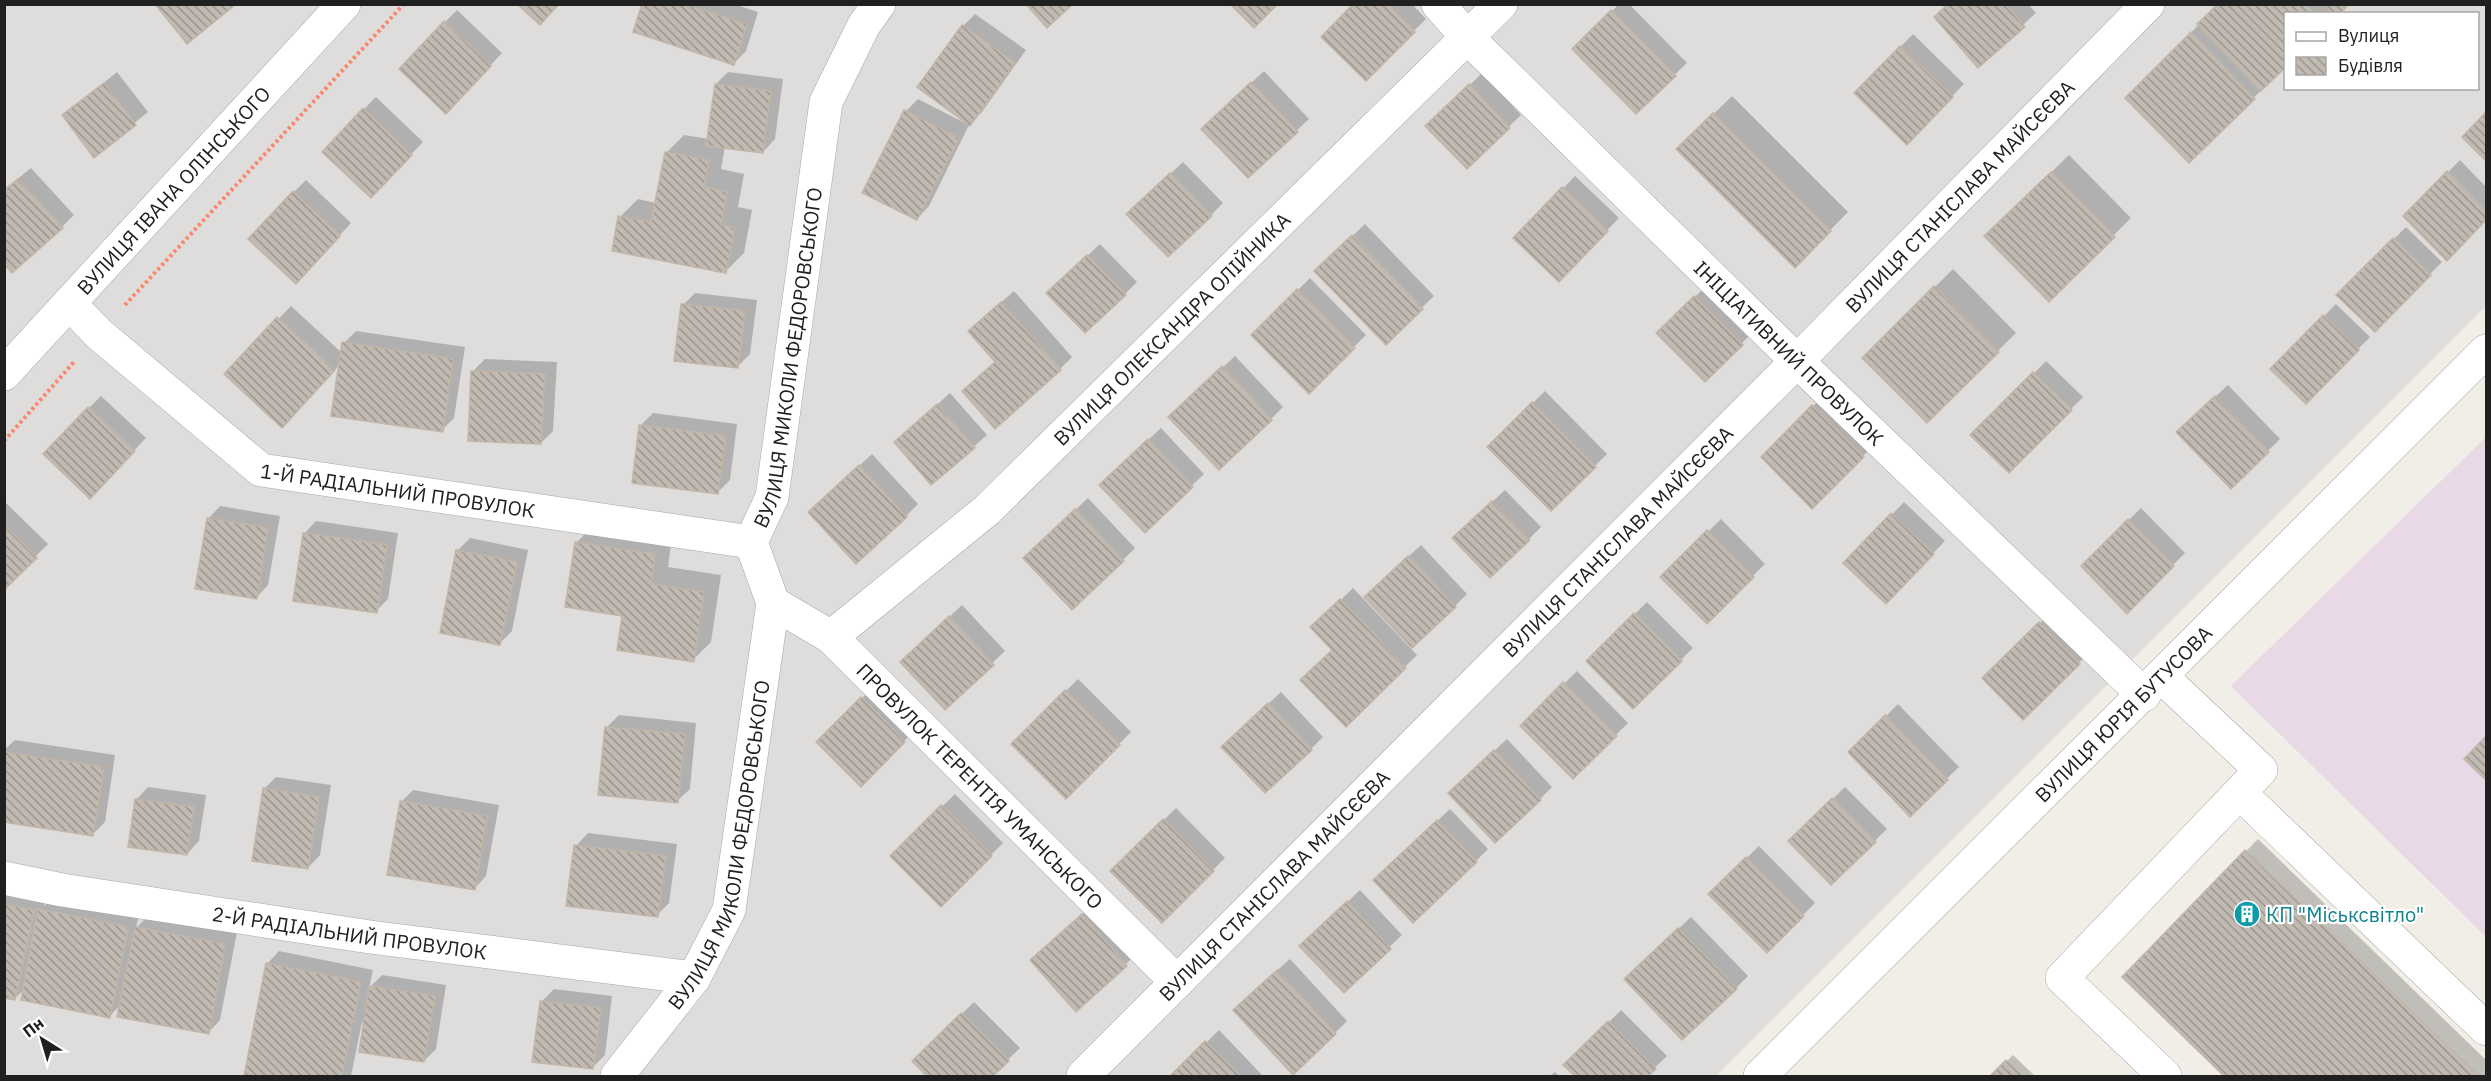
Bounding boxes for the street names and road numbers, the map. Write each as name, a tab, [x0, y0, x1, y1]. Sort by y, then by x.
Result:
street label: ВУЛИЦЯ СТАНІСЛАВА МАЙСЄЄВА	[1839, 74, 2080, 318]
street label: ВУЛИЦЯ ІВАНА ОЛІНСЬКОГО	[71, 80, 276, 300]
street label: ВУЛИЦЯ МИКОЛИ ФЕДОРОВСЬКОГО	[746, 185, 828, 532]
street label: ВУЛИЦЯ ОЛЕКСАНДРА ОЛІЙНИКА	[1047, 206, 1296, 451]
street label: ІНІЦІАТИВНИЙ ПРОВУЛОК	[1688, 254, 1890, 451]
street label: ВУЛИЦЯ СТАНІСЛАВА МАЙСЄЄВА	[1496, 419, 1739, 663]
street label: 1-Й РАДІАЛЬНИЙ ПРОВУЛОК	[259, 457, 537, 524]
street label: ВУЛИЦЯ ЮРІЯ БУТУСОВА	[2029, 619, 2217, 808]
street label: ПРОВУЛОК ТЕРЕНТІЯ УМАНСЬКОГО	[851, 657, 1109, 915]
street label: ВУЛИЦЯ МИКОЛИ ФЕДОРОВСЬКОГО	[661, 678, 775, 1015]
street label: ВУЛИЦЯ СТАНІСЛАВА МАЙСЄЄВА	[1152, 763, 1395, 1006]
street label: 2-Й РАДІАЛЬНИЙ ПРОВУЛОК	[210, 900, 489, 965]

